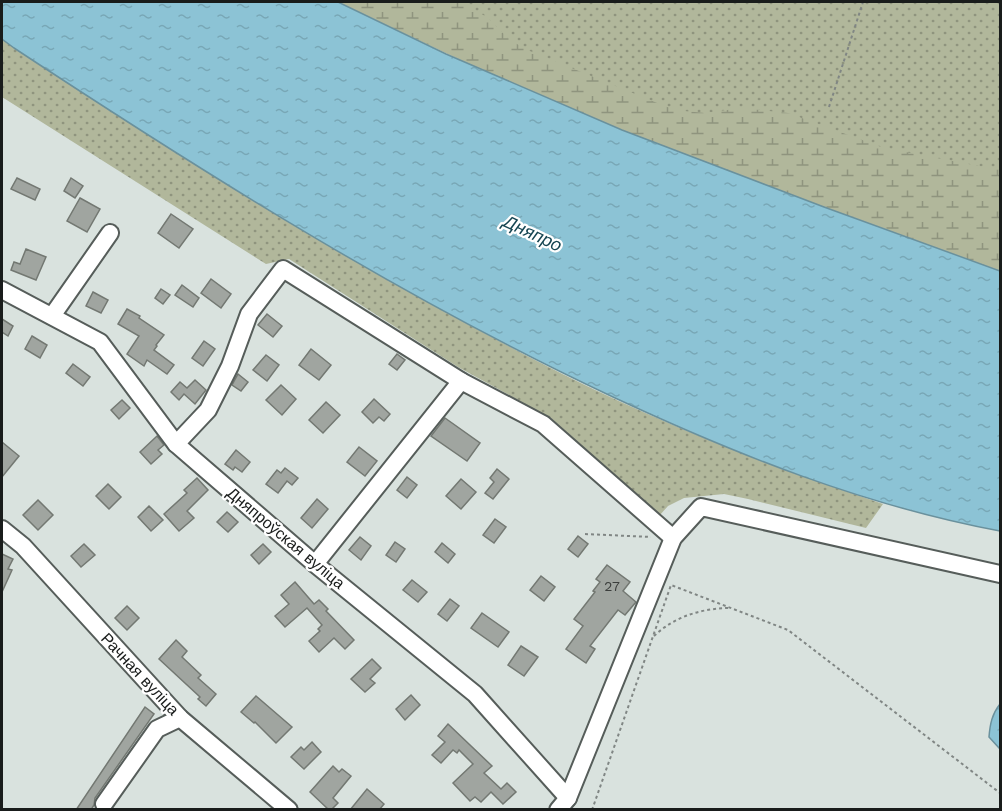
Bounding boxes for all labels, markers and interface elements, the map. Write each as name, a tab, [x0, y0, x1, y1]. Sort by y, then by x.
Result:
water label: Дняпро	[499, 210, 566, 256]
street label: Дняпроўская вуліца	[223, 483, 349, 593]
house number: 27	[604, 578, 620, 594]
street label: Рачная вуліца	[97, 629, 183, 719]

